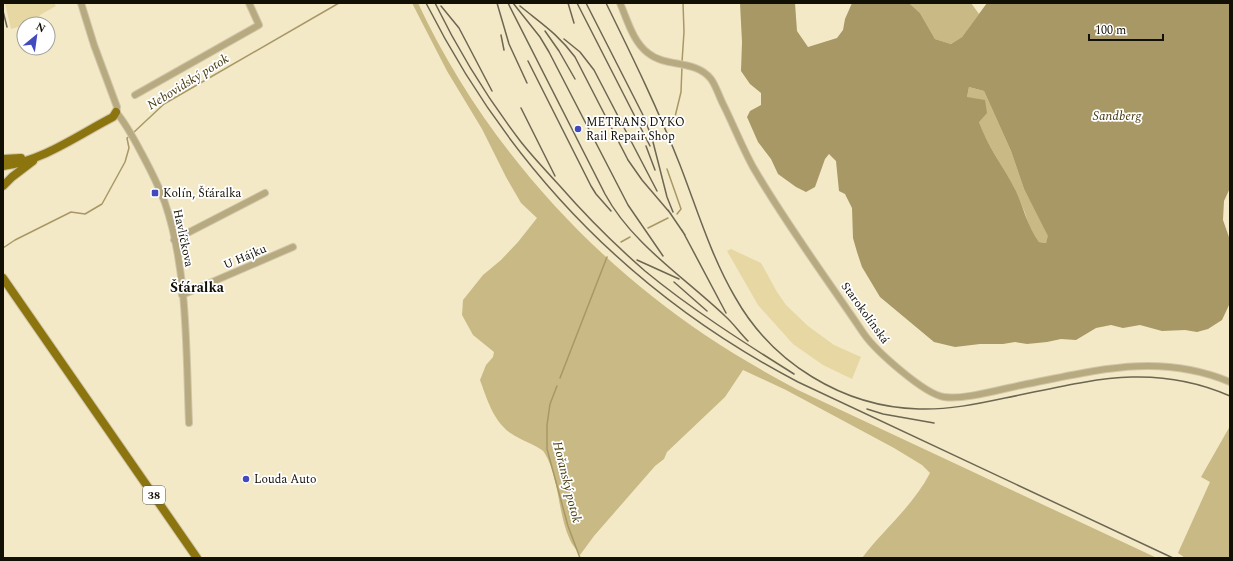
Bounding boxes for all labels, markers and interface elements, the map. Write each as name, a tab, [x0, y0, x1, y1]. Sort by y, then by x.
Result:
north arrow	[16, 16, 56, 56]
scale bar	[1089, 16, 1163, 42]
text: N	[33, 18, 49, 37]
text: 100 m	[1095, 21, 1126, 40]
water label: Nebovidský potok	[143, 49, 233, 115]
water label: Sandberg	[1093, 106, 1142, 126]
place label: METRANS DYKO Rail Repair Shop	[586, 113, 685, 146]
marker: METRANS DYKO Rail Repair Shop	[573, 124, 583, 134]
place label: Kolín, Šťáralka	[163, 184, 241, 203]
marker: Kolín, Šťáralka	[150, 188, 160, 198]
street label: Havlíčkova	[168, 207, 198, 269]
street label: U Hájku	[220, 239, 270, 275]
district label: Šťáralka	[170, 277, 225, 298]
street label: Starokolínská	[836, 278, 894, 348]
water label: Hořanský potok	[547, 439, 587, 525]
place label: Louda Auto	[254, 470, 317, 489]
marker: Louda Auto	[241, 474, 251, 484]
road number: 38	[143, 486, 165, 504]

